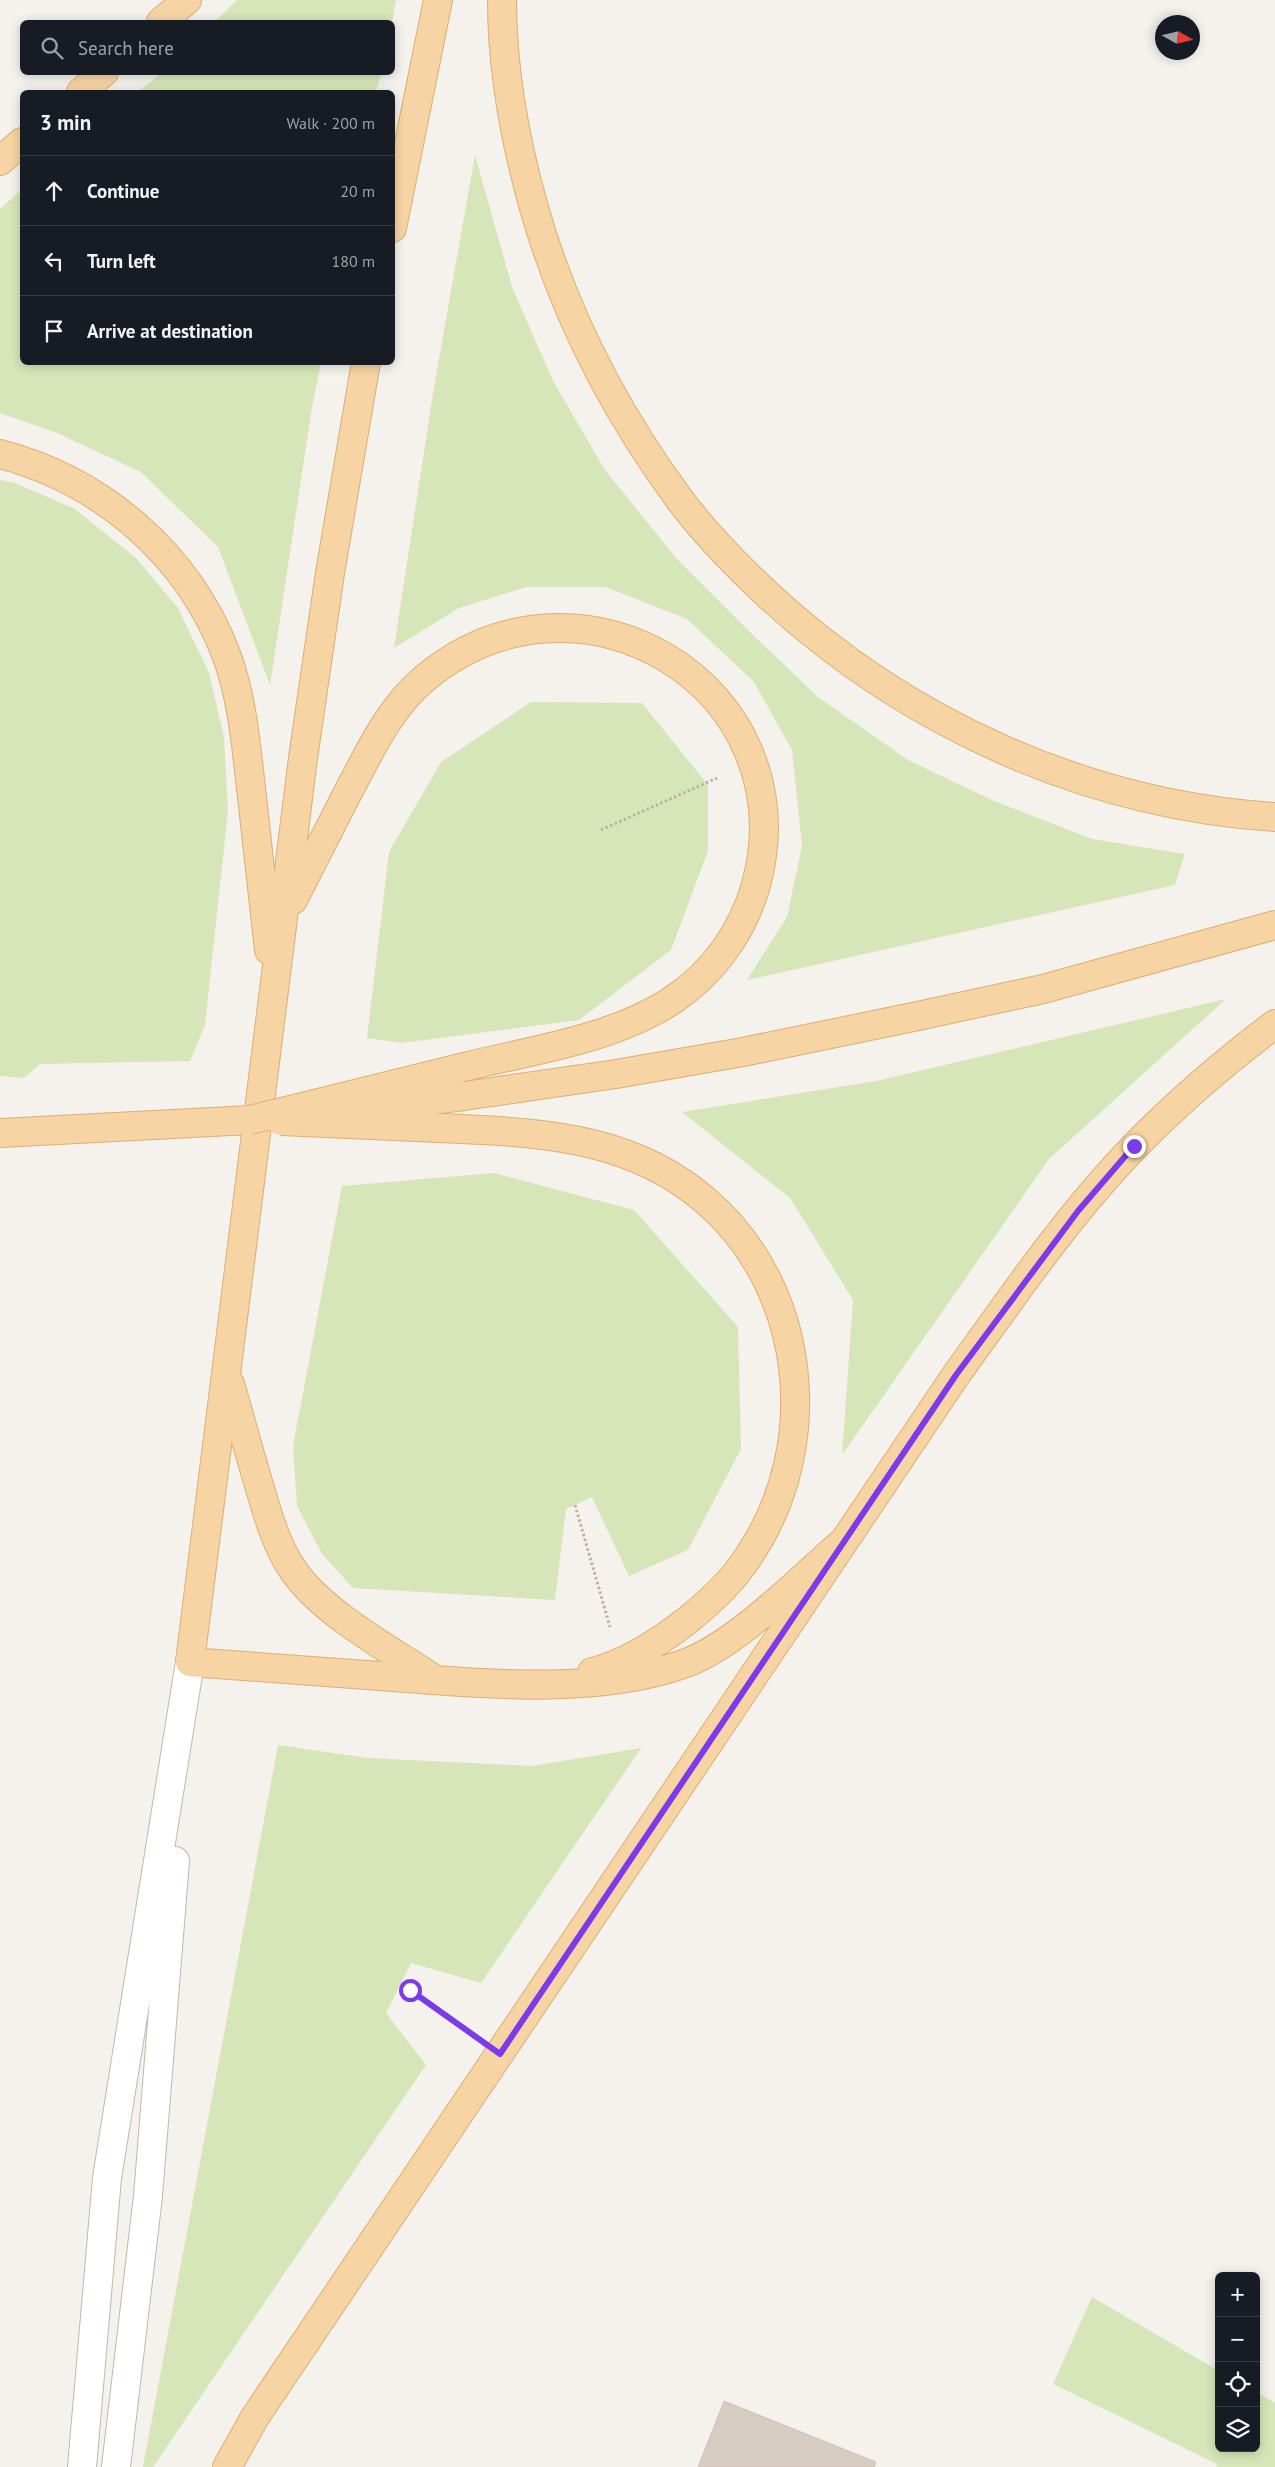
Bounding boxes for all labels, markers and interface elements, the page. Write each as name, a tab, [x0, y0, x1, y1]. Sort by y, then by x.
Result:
north arrow	[1155, 15, 1200, 60]
search box	[20, 20, 395, 75]
icon: search	[38, 34, 66, 62]
text: Search here	[78, 36, 174, 60]
text: 3 min	[40, 109, 91, 136]
text: Walk · 200 m	[286, 113, 375, 133]
icon: ahead	[40, 177, 68, 205]
text: Continue	[87, 179, 159, 203]
text: 20 m	[340, 181, 375, 201]
icon: left	[40, 247, 68, 275]
text: Turn left	[87, 249, 156, 273]
text: 180 m	[332, 251, 375, 271]
icon: arrive	[40, 317, 68, 345]
text: Arrive at destination	[87, 319, 253, 343]
route end	[1123, 1135, 1146, 1158]
route start	[399, 1979, 422, 2002]
map controls	[1215, 2272, 1260, 2452]
button: +	[1215, 2272, 1260, 2317]
button: −	[1215, 2317, 1260, 2362]
button: locate	[1215, 2362, 1260, 2407]
button: layers	[1215, 2407, 1260, 2452]

